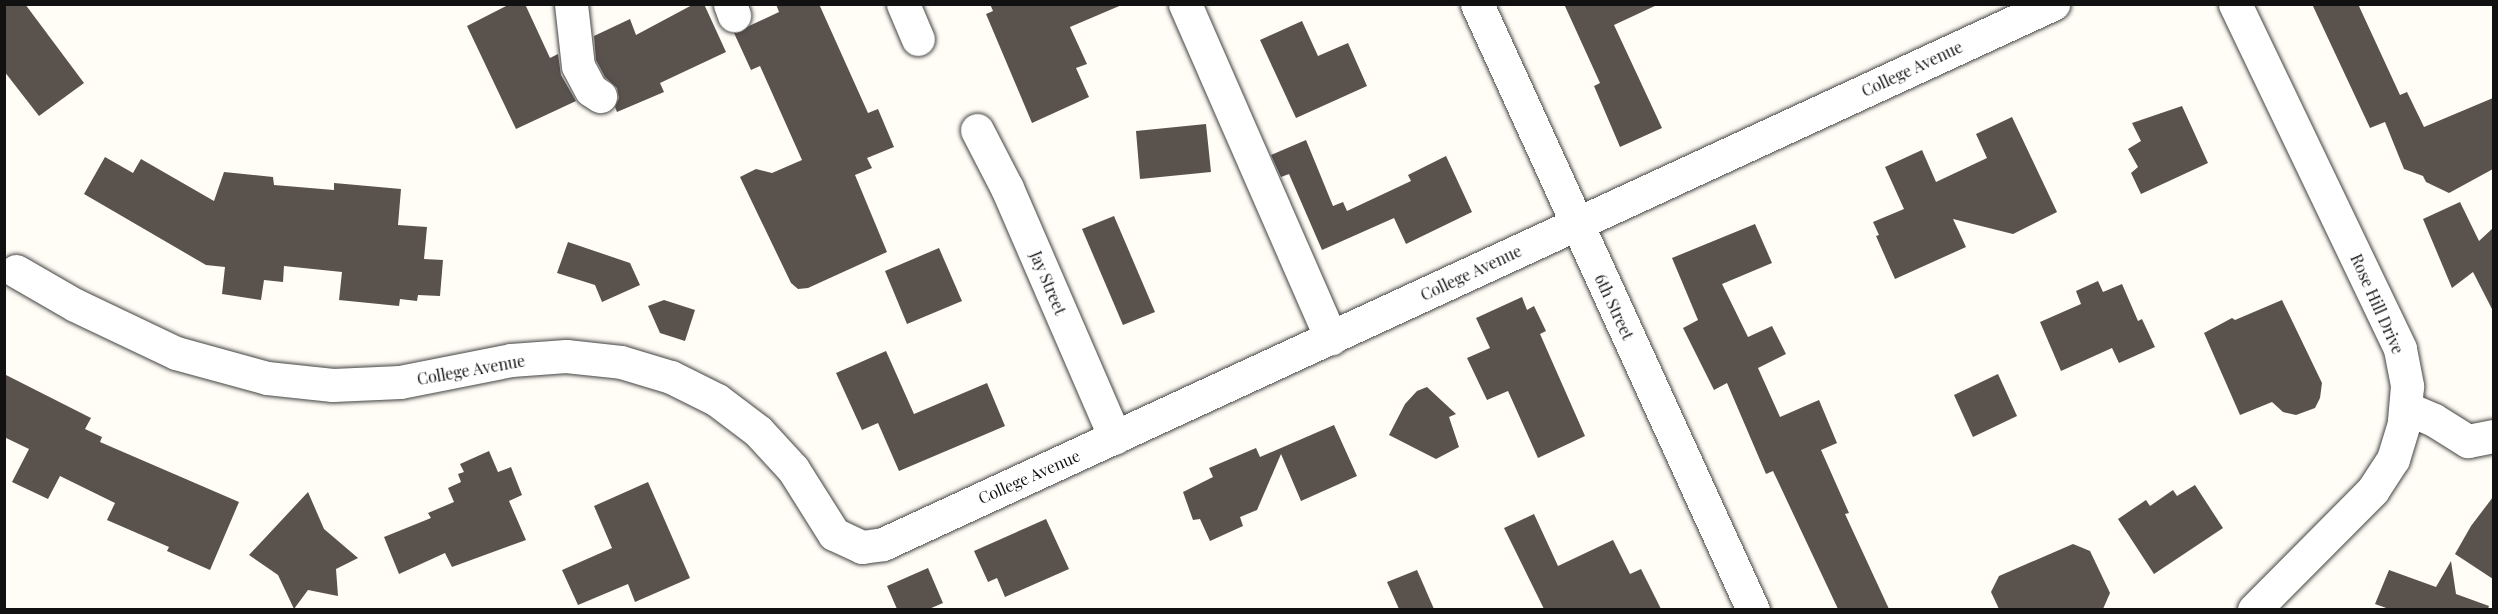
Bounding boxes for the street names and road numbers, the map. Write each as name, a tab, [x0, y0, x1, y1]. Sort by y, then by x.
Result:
street label: College Avenue	[1858, 37, 1966, 101]
street label: College Avenue	[1417, 241, 1525, 305]
street label: Jay Street	[1026, 248, 1070, 318]
street label: Rose Hill Drive	[2346, 251, 2408, 357]
street label: 6th Street	[1590, 271, 1638, 343]
street label: College Avenue	[415, 351, 527, 389]
street label: College Avenue	[975, 446, 1083, 508]

